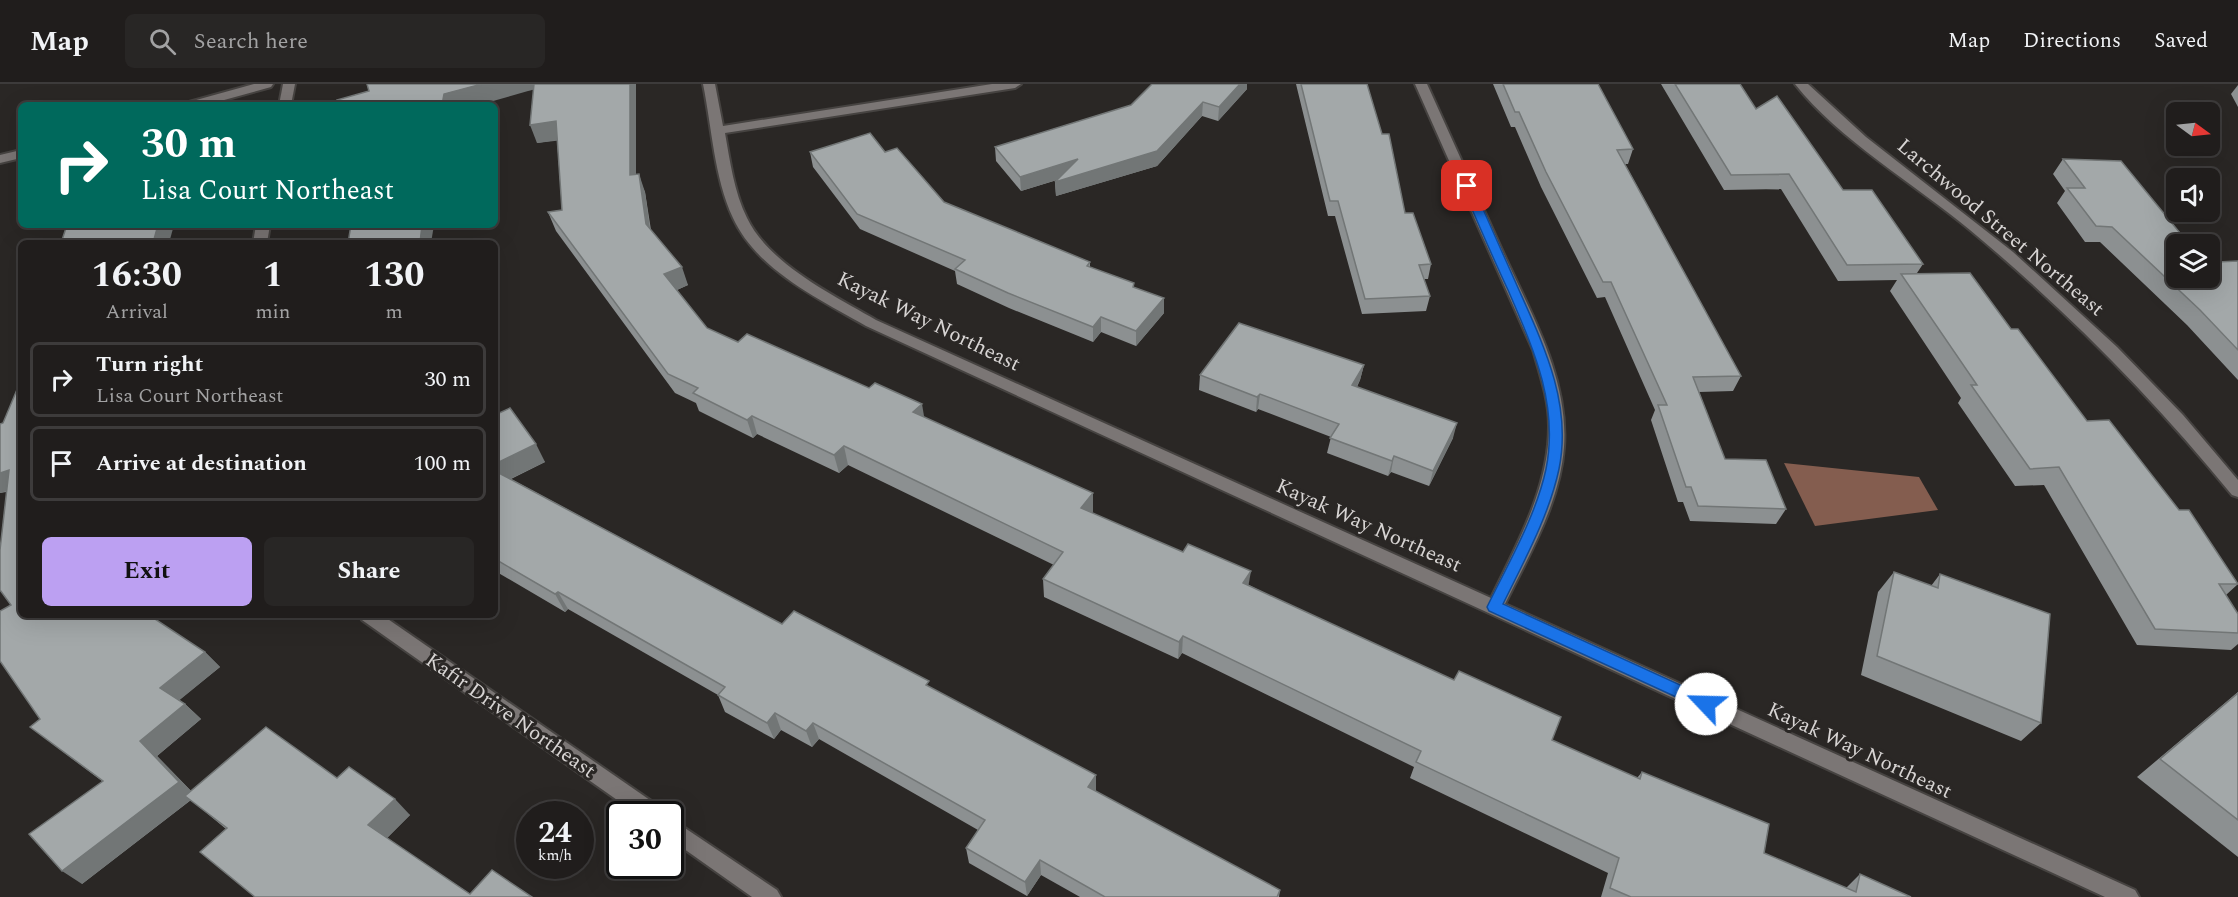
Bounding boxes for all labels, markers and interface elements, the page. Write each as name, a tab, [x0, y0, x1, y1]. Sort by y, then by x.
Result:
search box	[125, 14, 545, 68]
text: Map	[30, 20, 89, 63]
icon: search	[146, 25, 179, 58]
text: Search here	[194, 25, 308, 58]
text: Map	[1948, 25, 1990, 57]
text: Directions	[2023, 25, 2121, 57]
text: Saved	[2154, 25, 2208, 57]
north arrow	[2166, 102, 2220, 156]
map controls	[2166, 102, 2220, 288]
text: 30 m	[141, 113, 236, 176]
icon: right	[42, 126, 120, 204]
street label: Larchwood Street Northeast	[1889, 131, 2111, 325]
pin	[1441, 160, 1492, 211]
button: sound	[2166, 168, 2220, 222]
icon: arrive	[1450, 169, 1483, 202]
text: Lisa Court Northeast	[141, 170, 394, 212]
button: layers	[2166, 234, 2220, 288]
text: 16:30	[91, 248, 182, 303]
text: 1	[263, 248, 283, 303]
text: 130	[364, 248, 424, 303]
street label: Kayak Way Northeast	[831, 264, 1026, 380]
text: Arrival	[106, 297, 168, 327]
text: min	[255, 297, 290, 327]
text: m	[386, 297, 403, 327]
text: Turn right	[96, 348, 203, 381]
icon: right	[45, 363, 78, 396]
text: 30 m	[425, 363, 471, 396]
text: Lisa Court Northeast	[96, 381, 283, 411]
icon: arrive	[45, 447, 78, 480]
text: Arrive at destination	[96, 447, 307, 480]
text: 100 m	[414, 447, 471, 480]
street label: Kayak Way Northeast	[1270, 470, 1467, 581]
button: Exit	[42, 537, 252, 606]
button: Share	[264, 537, 474, 606]
street label: Kafir Drive Northeast	[419, 645, 602, 787]
position arrow	[1674, 672, 1738, 736]
street label: Kayak Way Northeast	[1762, 694, 1957, 808]
speed limit sign: 30	[606, 801, 684, 879]
text: 24	[538, 810, 572, 856]
text: km/h	[538, 844, 572, 867]

